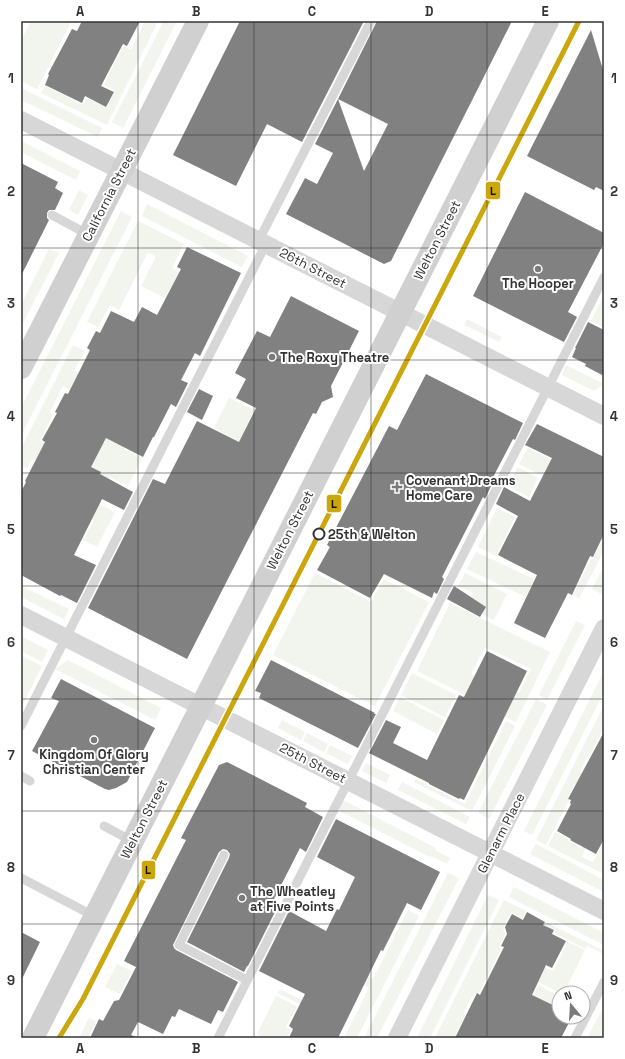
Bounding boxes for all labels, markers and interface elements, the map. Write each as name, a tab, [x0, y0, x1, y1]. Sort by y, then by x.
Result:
text: A	[76, 3, 85, 20]
text: B	[192, 3, 201, 20]
text: C	[308, 3, 316, 20]
text: D	[425, 3, 434, 20]
text: E	[541, 3, 549, 20]
text: 1	[8, 70, 14, 87]
text: 1	[611, 70, 617, 87]
street label: California Street	[78, 146, 140, 244]
line badge: L	[485, 181, 501, 200]
text: 2	[7, 183, 15, 200]
text: 2	[610, 183, 618, 200]
text: L	[490, 184, 496, 198]
street label: Welton Street	[410, 197, 464, 283]
street label: 26th Street	[277, 244, 349, 292]
marker: The Hooper	[533, 264, 543, 274]
place label: The Hooper	[502, 275, 574, 292]
text: 3	[7, 295, 15, 312]
text: 3	[610, 295, 618, 312]
place label: The Roxy Theatre	[280, 349, 389, 366]
marker: The Roxy Theatre	[267, 352, 277, 362]
text: 4	[7, 408, 15, 425]
text: 4	[610, 408, 618, 425]
place label: Covenant Dreams Home Care	[406, 472, 516, 504]
marker: Covenant Dreams Home Care	[391, 481, 403, 493]
street label: Welton Street	[263, 487, 317, 573]
line badge: L	[326, 494, 342, 513]
text: L	[331, 497, 337, 511]
text: 5	[7, 521, 15, 538]
text: 5	[610, 521, 618, 538]
place label: 25th & Welton	[328, 526, 416, 543]
marker: 25th & Welton	[312, 527, 326, 541]
text: 6	[7, 634, 15, 651]
text: 6	[610, 634, 618, 651]
marker: Kingdom Of Glory Christian Center	[89, 735, 99, 745]
street label: 25th Street	[277, 739, 349, 787]
place label: Kingdom Of Glory Christian Center	[39, 746, 149, 778]
text: 7	[7, 747, 15, 764]
text: 7	[610, 747, 618, 764]
street label: Welton Street	[117, 776, 171, 862]
street label: Glenarm Place	[473, 790, 529, 876]
text: 8	[7, 859, 15, 876]
text: 8	[610, 859, 618, 876]
line badge: L	[141, 860, 156, 880]
text: L	[145, 863, 151, 877]
place label: The Wheatley at Five Points	[250, 883, 336, 915]
marker: The Wheatley at Five Points	[237, 893, 247, 903]
text: 9	[7, 972, 15, 989]
text: 9	[610, 972, 618, 989]
north arrow	[551, 985, 591, 1025]
text: N	[562, 988, 574, 1003]
text: A	[76, 1040, 85, 1057]
text: B	[192, 1040, 201, 1057]
text: C	[308, 1040, 316, 1057]
text: D	[425, 1040, 434, 1057]
text: E	[541, 1040, 549, 1057]

